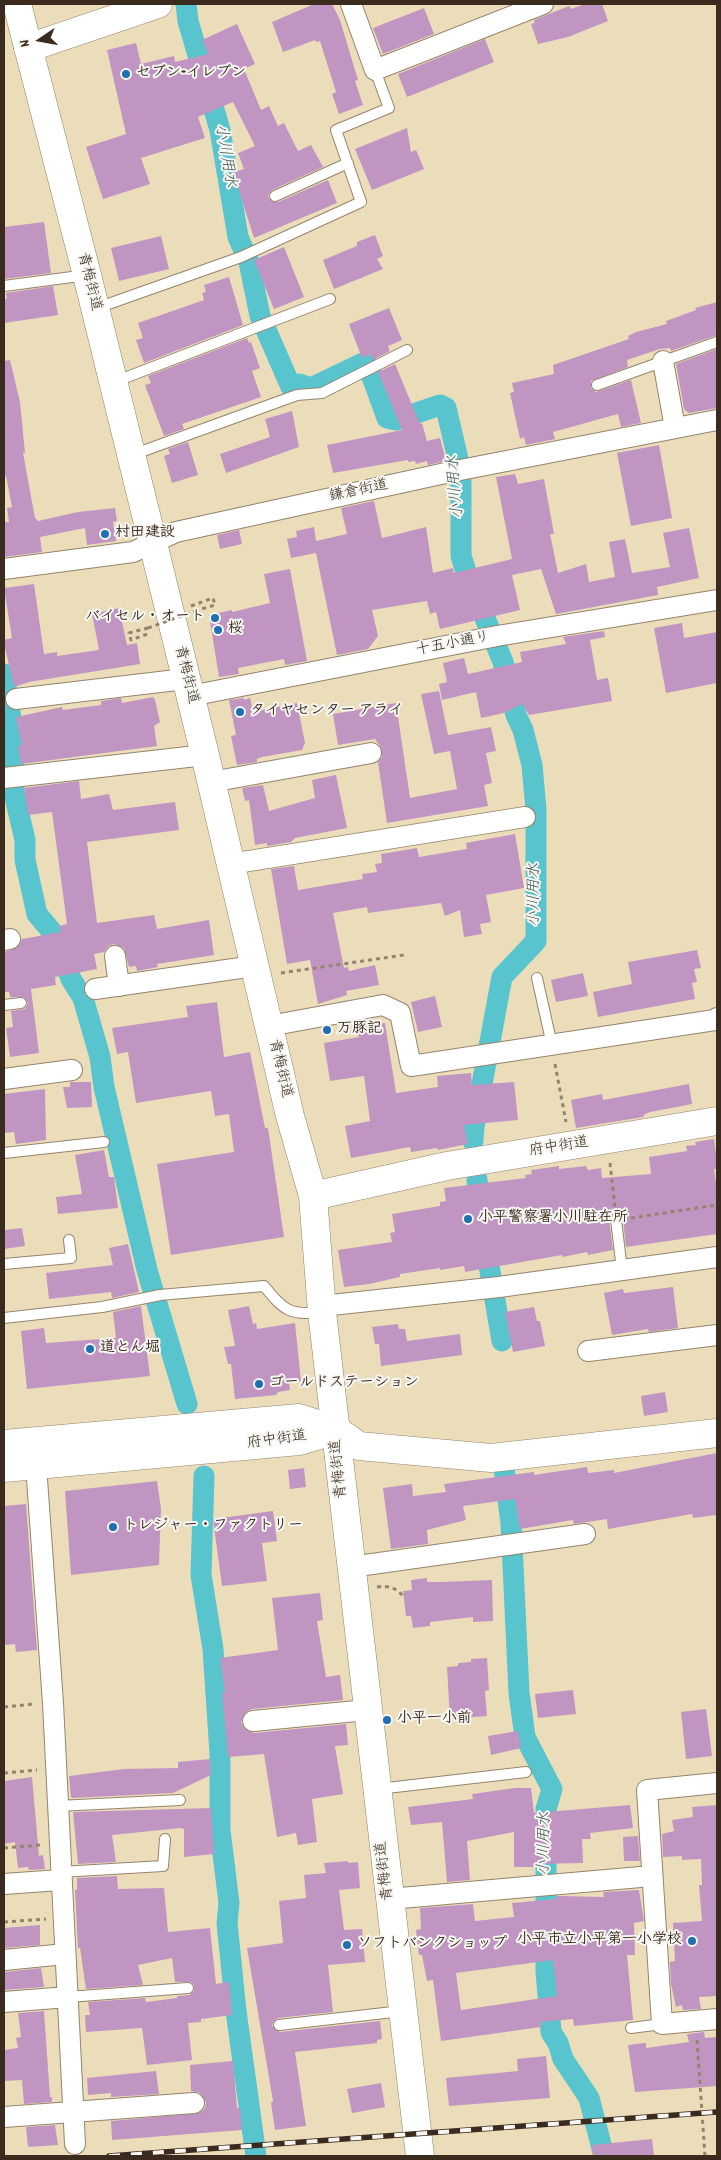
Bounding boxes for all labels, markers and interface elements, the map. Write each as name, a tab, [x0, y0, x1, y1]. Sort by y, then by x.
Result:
north arrow	[15, 15, 65, 65]
text: N	[15, 38, 36, 49]
place label: セブン-イレブン	[136, 65, 246, 83]
marker: セブン-イレブン	[120, 68, 132, 80]
water label: 小川用水	[209, 123, 239, 189]
street label: 青梅街道	[72, 251, 104, 313]
water label: 小川用水	[445, 454, 469, 520]
street label: 鎌倉街道	[328, 477, 390, 507]
place label: 村田建設	[115, 525, 175, 543]
marker: 村田建設	[99, 528, 111, 540]
place label: バイセル・オート	[85, 609, 205, 627]
marker: バイセル・オート	[209, 612, 221, 624]
place label: 桜	[228, 621, 243, 639]
marker: 桜	[212, 624, 224, 636]
street label: 十五小通り	[414, 629, 492, 661]
street label: 青梅街道	[169, 644, 201, 706]
place label: タイヤセンター アライ	[250, 703, 403, 721]
marker: タイヤセンター アライ	[234, 706, 246, 718]
water label: 小川用水	[526, 863, 546, 927]
place label: 万豚記	[337, 1021, 382, 1039]
marker: 万豚記	[321, 1024, 333, 1036]
street label: 青梅街道	[263, 1038, 295, 1100]
street label: 府中街道	[528, 1134, 590, 1162]
place label: 小平警察署小川駐在所	[478, 1210, 628, 1228]
marker: 小平警察署小川駐在所	[462, 1213, 474, 1225]
place label: 道とん堀	[100, 1340, 160, 1358]
marker: 道とん堀	[84, 1343, 96, 1355]
place label: ゴールドステーション	[269, 1375, 419, 1393]
marker: ゴールドステーション	[253, 1378, 265, 1390]
street label: 府中街道	[246, 1428, 308, 1454]
street label: 青梅街道	[328, 1438, 352, 1500]
place label: トレジャー・ファクトリー	[123, 1518, 303, 1536]
marker: トレジャー・ファクトリー	[107, 1521, 119, 1533]
place label: 小平一小前	[397, 1711, 472, 1729]
marker: 小平一小前	[381, 1714, 393, 1726]
water label: 小川用水	[536, 1812, 556, 1876]
street label: 青梅街道	[373, 1840, 399, 1902]
place label: 小平市立小平第一小学校	[517, 1932, 682, 1950]
marker: 小平市立小平第一小学校	[686, 1935, 698, 1947]
place label: ソフトバンクショップ	[357, 1936, 507, 1954]
marker: ソフトバンクショップ	[341, 1939, 353, 1951]

